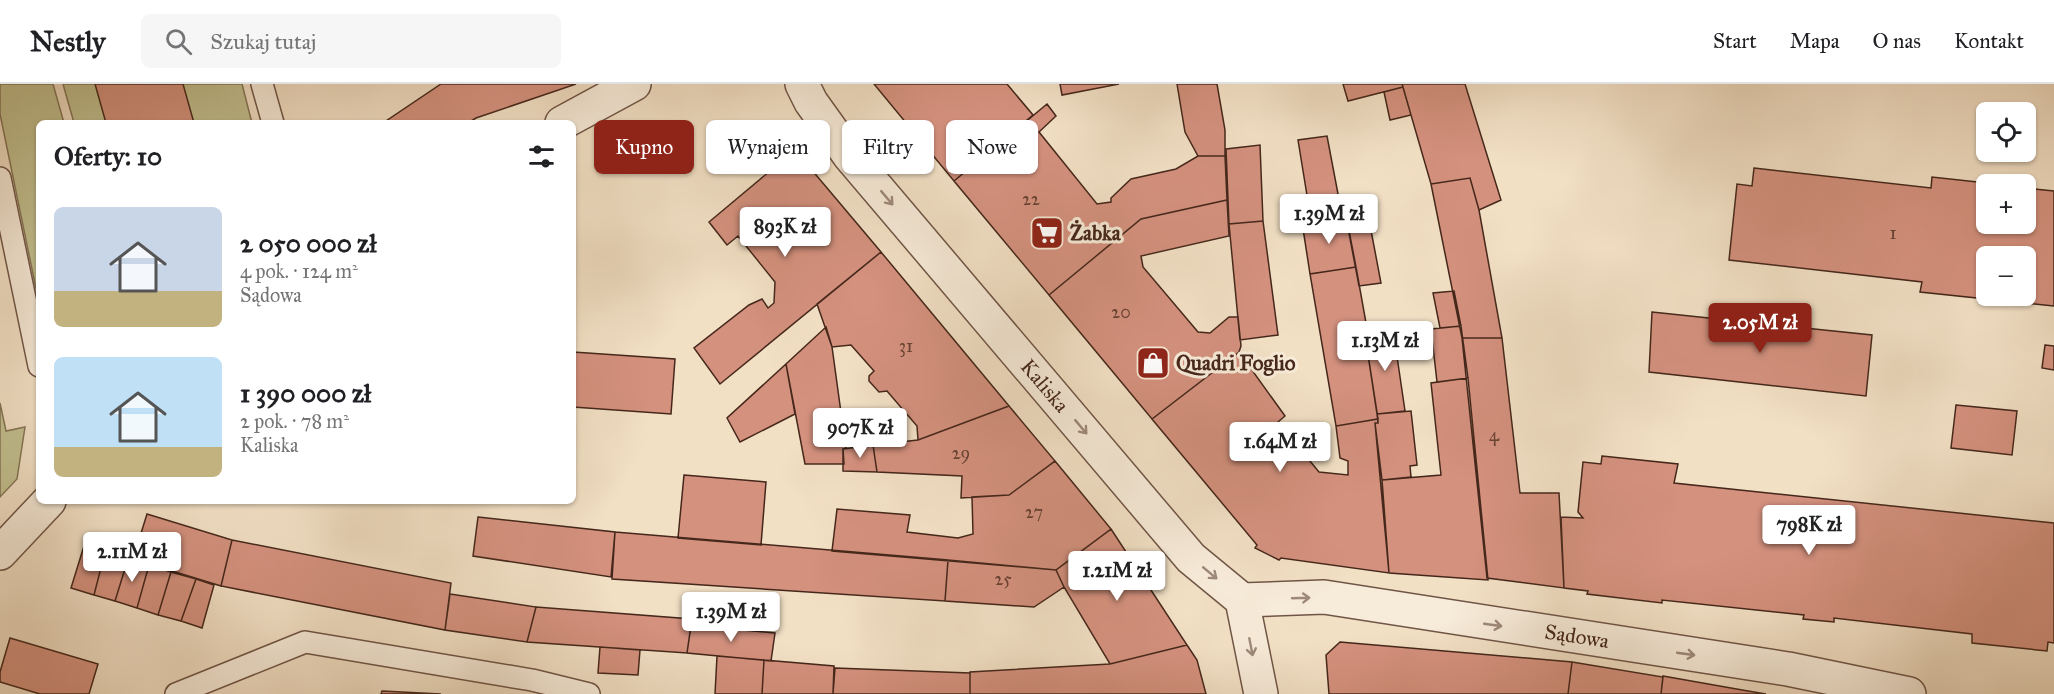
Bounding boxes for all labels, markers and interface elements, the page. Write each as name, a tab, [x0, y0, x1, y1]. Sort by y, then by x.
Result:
search box	[141, 14, 561, 68]
text: Nestly	[30, 24, 105, 59]
icon: search	[162, 25, 195, 58]
text: Szukaj tutaj	[210, 28, 316, 55]
text: Start	[1713, 28, 1757, 54]
text: Mapa	[1790, 28, 1840, 54]
text: O nas	[1873, 28, 1921, 54]
text: Kontakt	[1954, 28, 2024, 54]
map controls	[1976, 102, 2036, 306]
button: locate	[1976, 102, 2036, 162]
chip: Kupno	[594, 120, 694, 174]
chip: Wynajem	[706, 120, 830, 174]
chip: Filtry	[842, 120, 934, 174]
chip: Nowe	[946, 120, 1038, 174]
text: Oferty: 10	[54, 140, 162, 172]
icon: filters	[525, 140, 558, 173]
button: +	[1976, 174, 2036, 234]
house number: 22	[1022, 188, 1040, 210]
one-way arrow	[880, 190, 893, 206]
pin: 1.39M zł	[1267, 194, 1391, 245]
text: 1.39M zł	[1294, 201, 1364, 225]
pin: 893K zł	[730, 207, 840, 258]
text: 893K zł	[754, 214, 816, 238]
supermarket icon: Żabka	[1029, 215, 1065, 251]
place label: Żabka	[1070, 219, 1122, 246]
house number: 1	[1889, 222, 1897, 244]
text: 2 050 000 zł	[240, 227, 376, 259]
icon: home	[102, 231, 174, 303]
button: −	[1976, 246, 2036, 306]
text: 4 pok. · 124 m²	[240, 259, 358, 283]
text: Sądowa	[240, 283, 302, 307]
house number: 20	[1111, 301, 1131, 323]
pin: 2.05M zł	[1698, 303, 1822, 354]
text: 2.05M zł	[1723, 310, 1797, 334]
pin: 1.13M zł	[1323, 321, 1447, 372]
text: 1.13M zł	[1351, 328, 1419, 352]
house number: 31	[899, 335, 913, 357]
shop icon: Quadri Foglio	[1135, 345, 1171, 381]
place label: Quadri Foglio	[1176, 350, 1296, 376]
street label: Kaliska	[1015, 354, 1075, 418]
text: 1 390 000 zł	[240, 377, 371, 409]
icon: home	[102, 381, 174, 453]
pin: 907K zł	[805, 408, 915, 459]
text: 2 pok. · 78 m²	[240, 409, 349, 433]
text: 907K zł	[827, 415, 893, 439]
one-way arrow	[1074, 419, 1087, 435]
pin: 1.64M zł	[1218, 422, 1342, 473]
house number: 4	[1489, 424, 1500, 446]
text: 1.64M zł	[1243, 429, 1317, 453]
text: Kaliska	[240, 433, 299, 457]
house number: 29	[952, 442, 970, 464]
house number: 27	[1025, 501, 1043, 523]
pin: 798K zł	[1754, 505, 1864, 556]
text: 798K zł	[1776, 512, 1842, 536]
pin: 2.11M zł	[70, 532, 194, 583]
text: 2.11M zł	[97, 539, 167, 563]
pin: 1.21M zł	[1055, 551, 1179, 602]
text: 1.21M zł	[1082, 558, 1152, 582]
one-way arrow	[1202, 566, 1218, 579]
house number: 25	[994, 568, 1012, 590]
pin: 1.39M zł	[669, 592, 793, 643]
one-way arrow	[1290, 592, 1310, 604]
text: 1.39M zł	[696, 599, 766, 623]
street label: Sądowa	[1543, 618, 1611, 654]
one-way arrow	[1483, 619, 1503, 630]
one-way arrow	[1246, 637, 1257, 656]
one-way arrow	[1676, 648, 1696, 659]

